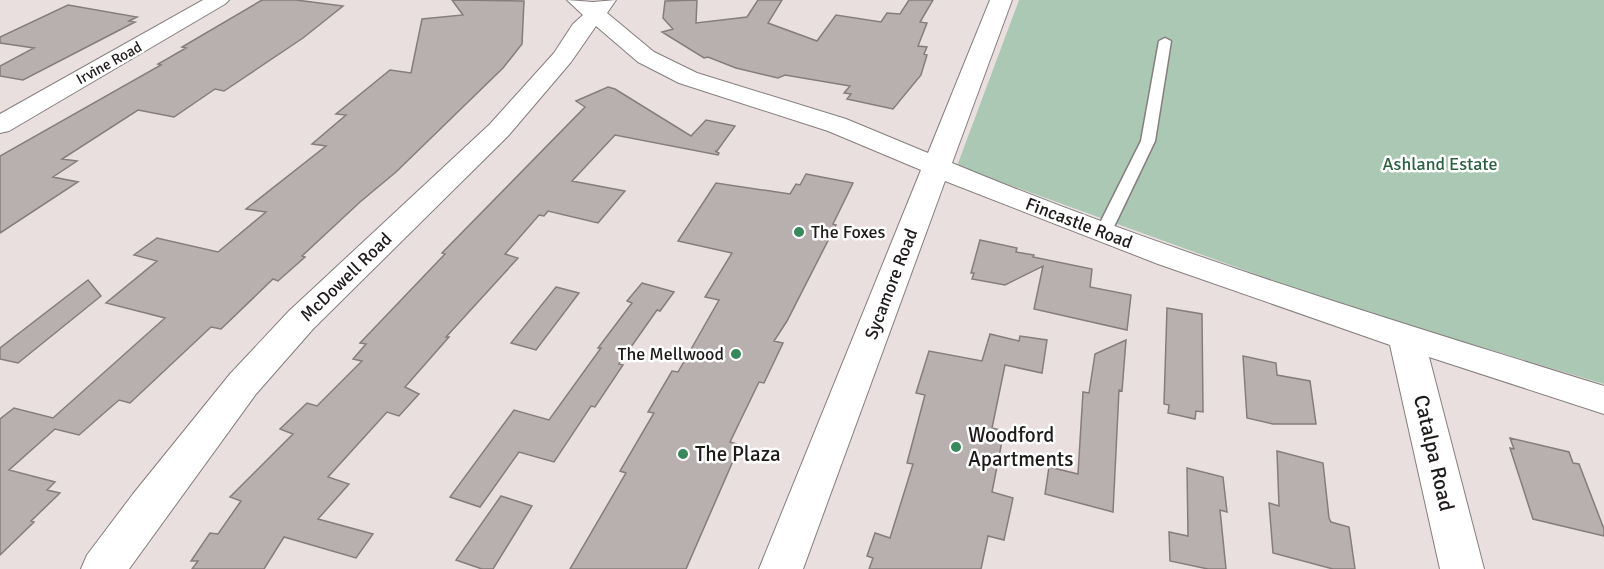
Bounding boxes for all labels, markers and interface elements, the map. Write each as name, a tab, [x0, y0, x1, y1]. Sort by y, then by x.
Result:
street label: Irvine Road	[73, 38, 145, 88]
park label: Ashland Estate	[1383, 153, 1497, 175]
street label: Fincastle Road	[1023, 193, 1135, 253]
place label: The Foxes	[811, 221, 885, 243]
marker: The Foxes	[792, 225, 806, 239]
street label: Sycamore Road	[860, 225, 922, 343]
street label: McDowell Road	[296, 228, 396, 326]
place label: The Mellwood	[618, 343, 724, 365]
marker: The Mellwood	[729, 347, 743, 361]
street label: Catalpa Road	[1408, 392, 1460, 514]
place label: Woodford Apartments	[968, 422, 1073, 472]
marker: Woodford Apartments	[949, 440, 963, 454]
place label: The Plaza	[695, 441, 781, 467]
marker: The Plaza	[676, 447, 690, 461]

